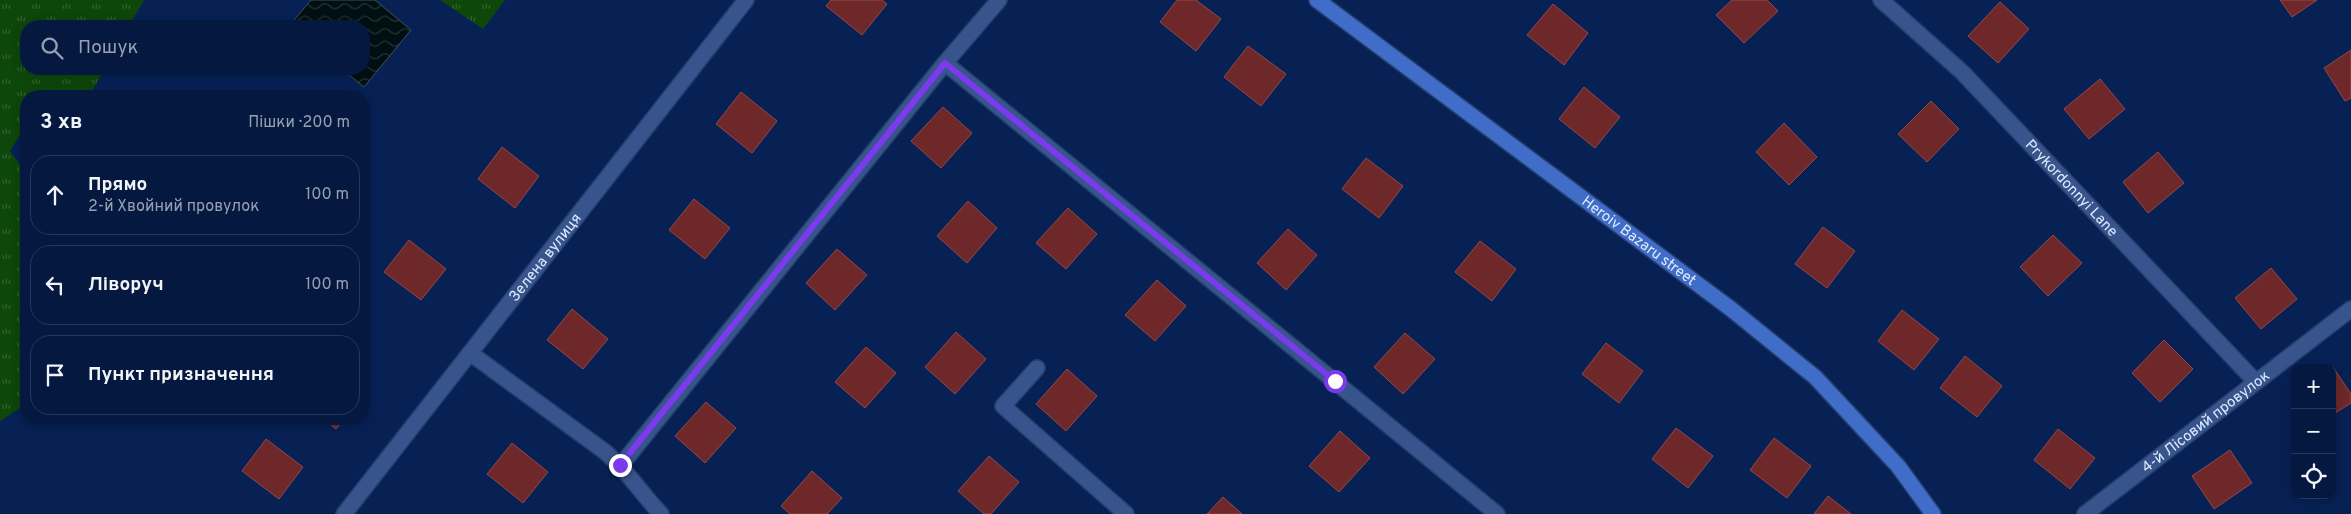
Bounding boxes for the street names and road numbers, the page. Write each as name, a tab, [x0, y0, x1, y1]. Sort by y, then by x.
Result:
street label: Prykordonnyi Lane	[2020, 136, 2121, 241]
street label: Heroiv Bazaru street	[1577, 193, 1699, 291]
street label: Зелена вулиця	[506, 210, 587, 306]
street label: 4-й Лісовий провулок	[2138, 367, 2274, 478]

